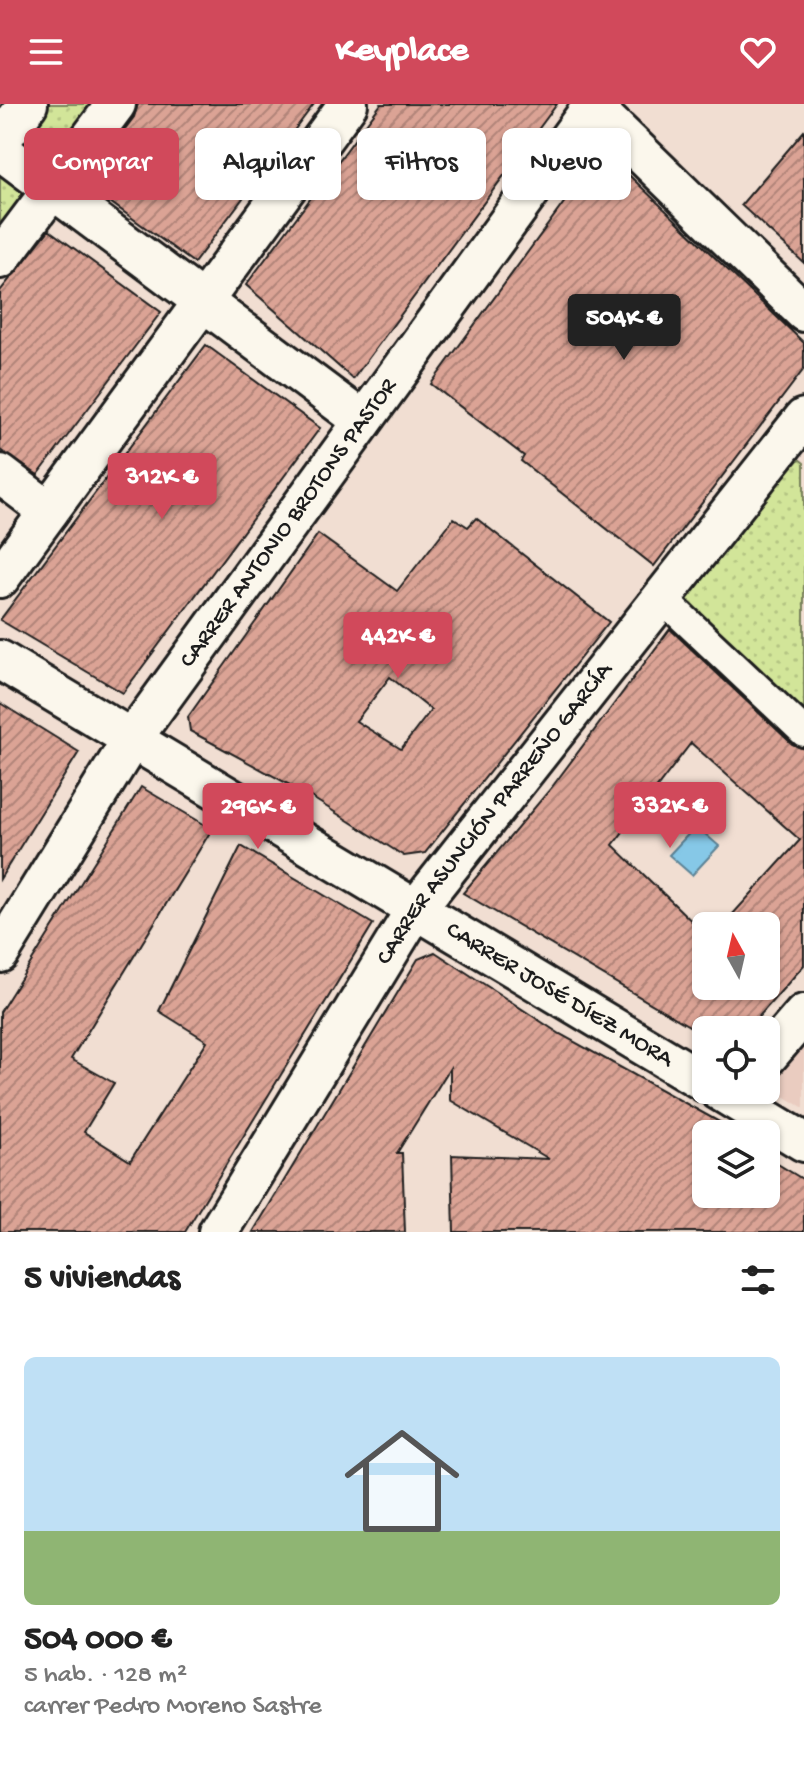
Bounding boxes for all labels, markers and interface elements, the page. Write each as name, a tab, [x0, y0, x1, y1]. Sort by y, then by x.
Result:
icon: menu	[24, 30, 68, 74]
icon: heart	[736, 30, 780, 74]
text: Keyplace	[336, 31, 468, 74]
chip: Comprar	[24, 128, 179, 200]
chip: Alquilar	[195, 128, 341, 200]
chip: Filtros	[357, 128, 486, 200]
chip: Nuevo	[502, 128, 631, 200]
pin: 504K €	[559, 294, 689, 362]
text: 504K €	[586, 304, 662, 335]
street label: CARRER ANTONIO BROTONS PASTOR	[174, 372, 405, 674]
pin: 312K €	[97, 453, 227, 521]
text: 312K €	[126, 463, 198, 494]
pin: 442K €	[333, 612, 463, 680]
text: 442K €	[361, 622, 435, 653]
street label: CARRER ASUNCIÓN PARREÑO GARCÍA	[370, 656, 620, 970]
pin: 332K €	[605, 782, 735, 850]
pin: 296K €	[193, 783, 323, 851]
text: 332K €	[632, 792, 708, 823]
text: 296K €	[221, 793, 295, 824]
north arrow	[692, 912, 780, 1000]
map controls	[692, 912, 780, 1208]
street label: CARRER JOSÉ DÍEZ MORA	[440, 916, 680, 1075]
button: locate	[692, 1016, 780, 1104]
button: layers	[692, 1120, 780, 1208]
icon: filters	[736, 1258, 780, 1302]
text: 5 viviendas	[24, 1260, 180, 1300]
icon: home	[330, 1409, 474, 1553]
text: 504 000 €	[24, 1621, 172, 1661]
text: 5 hab. · 128 m²	[24, 1661, 187, 1692]
text: carrer Pedro Moreno Sastre	[24, 1692, 322, 1723]

